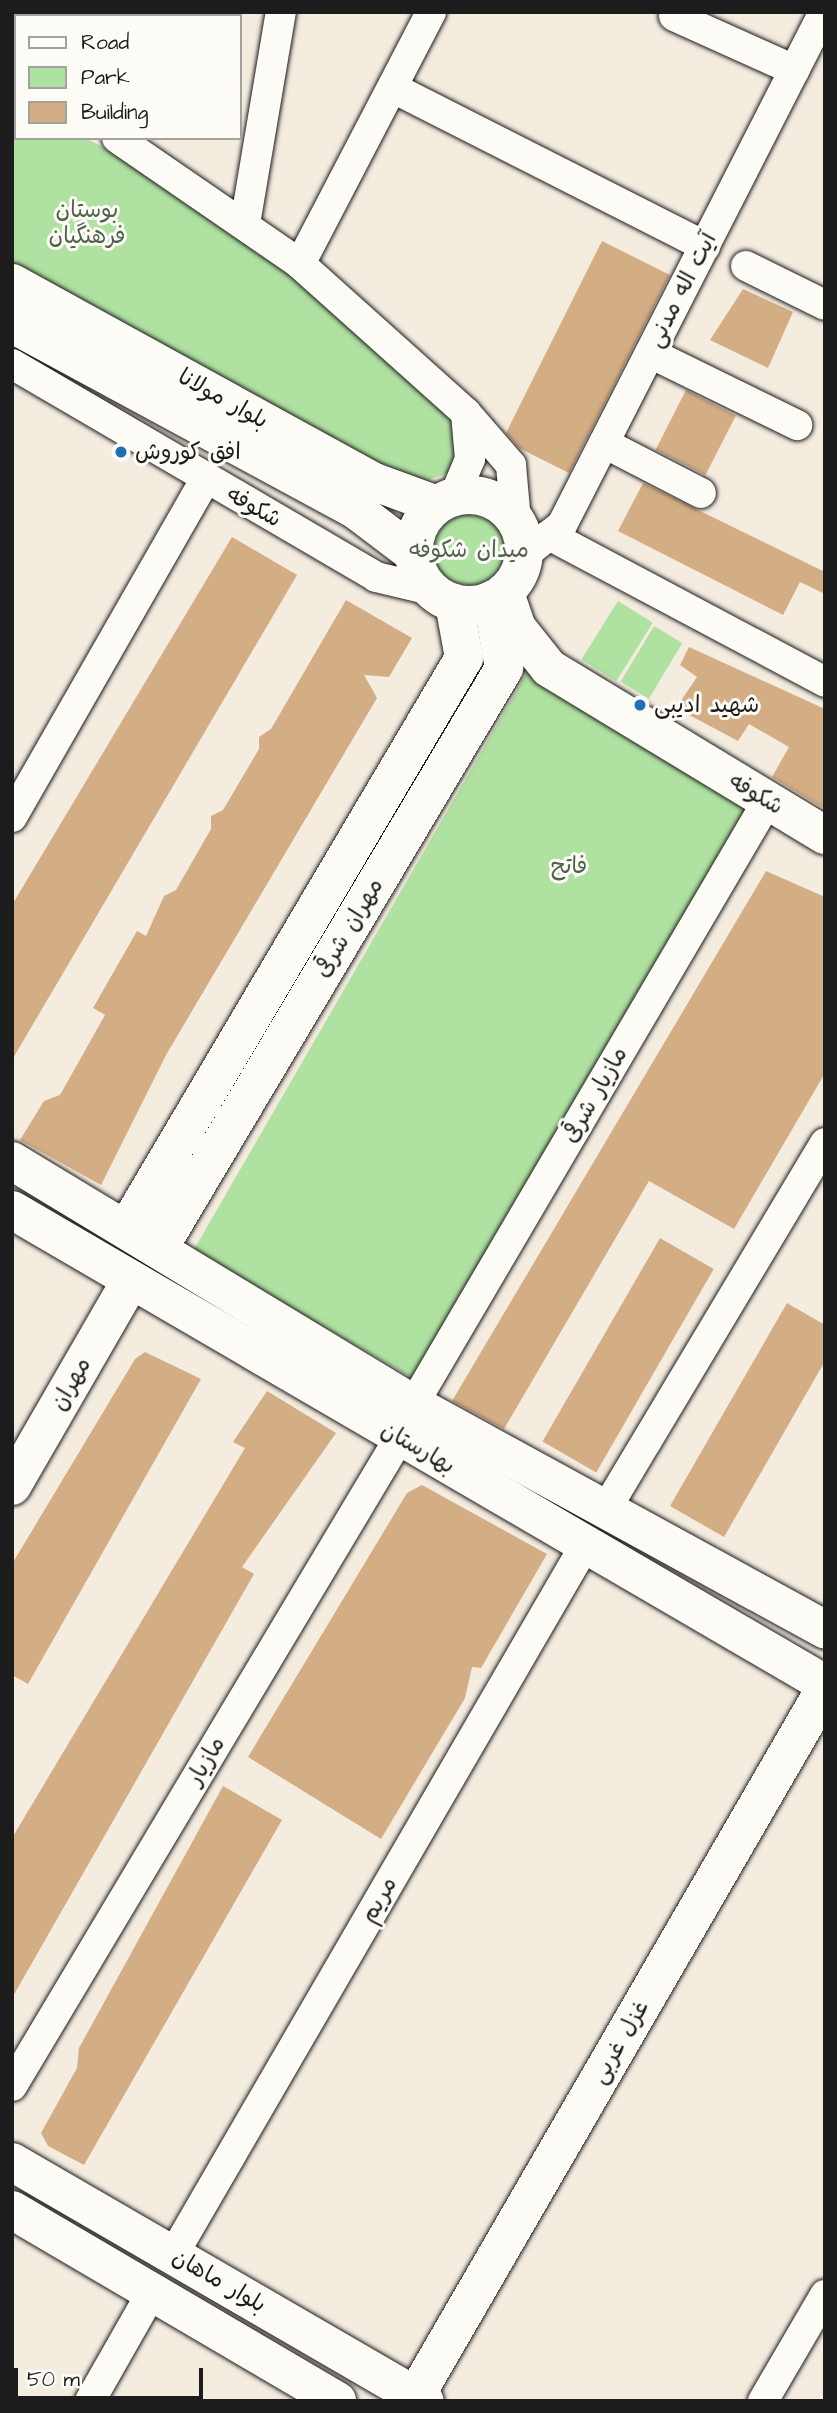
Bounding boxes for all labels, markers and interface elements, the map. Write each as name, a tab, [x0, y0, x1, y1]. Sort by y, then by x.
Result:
legend	[14, 14, 242, 140]
text: Road	[81, 28, 129, 57]
text: Park	[81, 63, 130, 92]
text: Building	[81, 98, 148, 127]
park label: بوستان فرهنگیان	[48, 196, 126, 250]
street label: آیت اله مدنی	[641, 228, 723, 352]
street label: بلوار مولانا	[173, 363, 273, 435]
place label: افق کوروش	[135, 438, 241, 466]
marker: افق کوروش	[113, 444, 129, 460]
street label: شکوفه	[222, 480, 286, 534]
park label: میدان شکوفه	[409, 536, 529, 564]
place label: شهید ادیبی	[654, 691, 759, 719]
marker: شهید ادیبی	[632, 697, 648, 713]
street label: شکوفه	[724, 767, 788, 821]
park label: فاتح	[551, 852, 587, 880]
street label: مهران شرقی	[309, 873, 389, 983]
street label: مازیار شرقی	[556, 1042, 634, 1148]
street label: مهران	[45, 1353, 97, 1415]
street label: بهارستان	[376, 1416, 460, 1480]
street label: مازیار	[181, 1732, 231, 1790]
street label: مریم	[355, 1872, 403, 1928]
street label: غزل غربی	[585, 1995, 655, 2089]
street label: بلوار ماهان	[167, 2243, 271, 2319]
scale bar	[18, 2354, 206, 2398]
text: 50 m	[27, 2365, 80, 2394]

